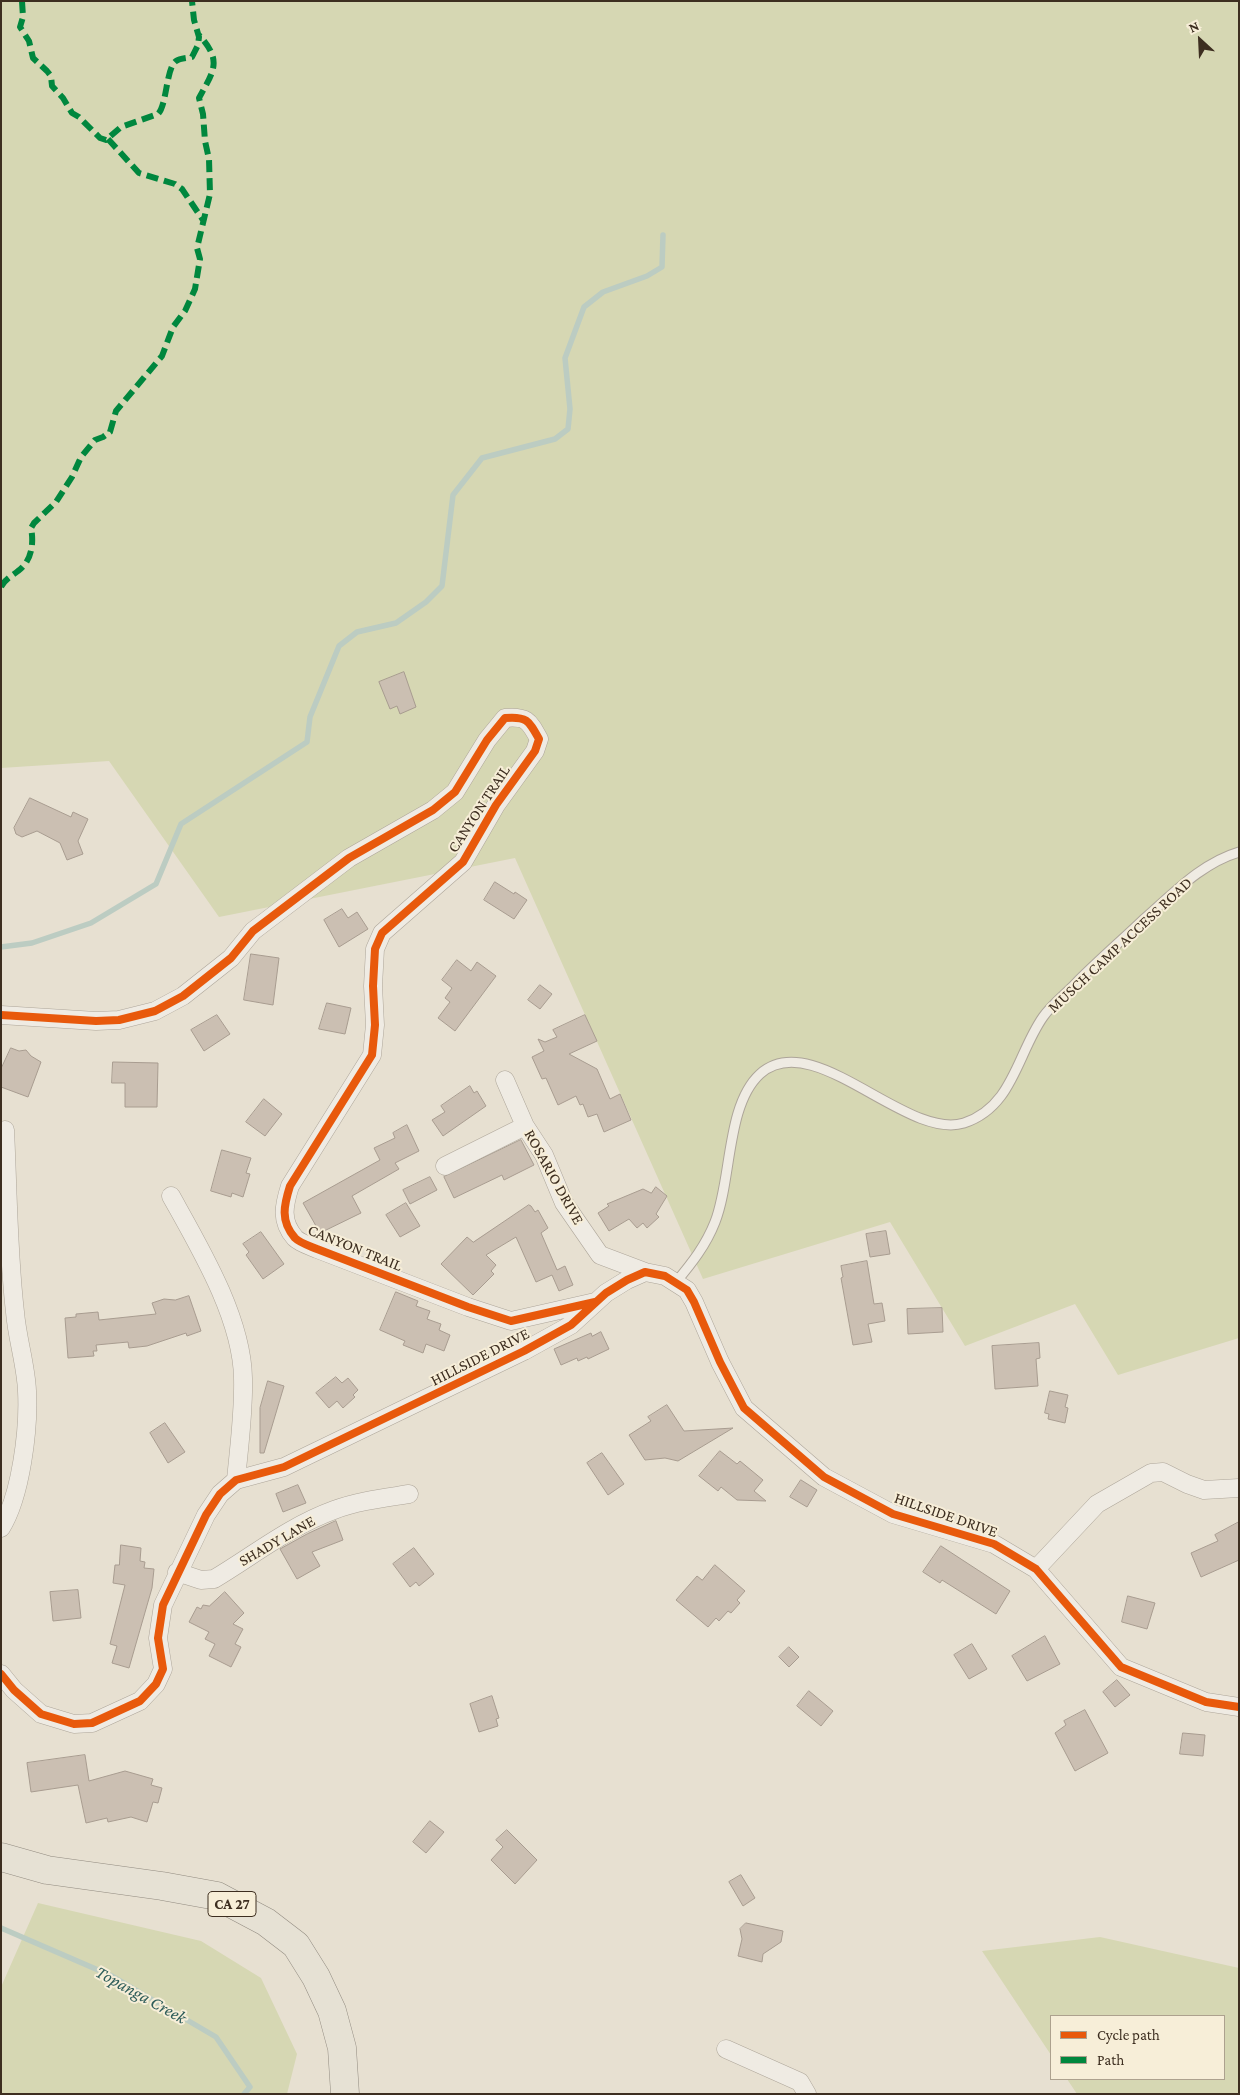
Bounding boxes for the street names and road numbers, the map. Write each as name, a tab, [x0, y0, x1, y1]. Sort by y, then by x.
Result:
street label: CANYON TRAIL	[444, 762, 514, 856]
street label: MUSCH CAMP ACCESS ROAD	[1044, 873, 1196, 1017]
street label: ROSARIO DRIVE	[520, 1126, 588, 1228]
street label: CANYON TRAIL	[305, 1220, 405, 1276]
street label: HILLSIDE DRIVE	[427, 1324, 533, 1390]
street label: HILLSIDE DRIVE	[892, 1488, 1000, 1542]
street label: SHADY LANE	[235, 1511, 319, 1571]
road number: CA 27	[208, 1892, 256, 1916]

